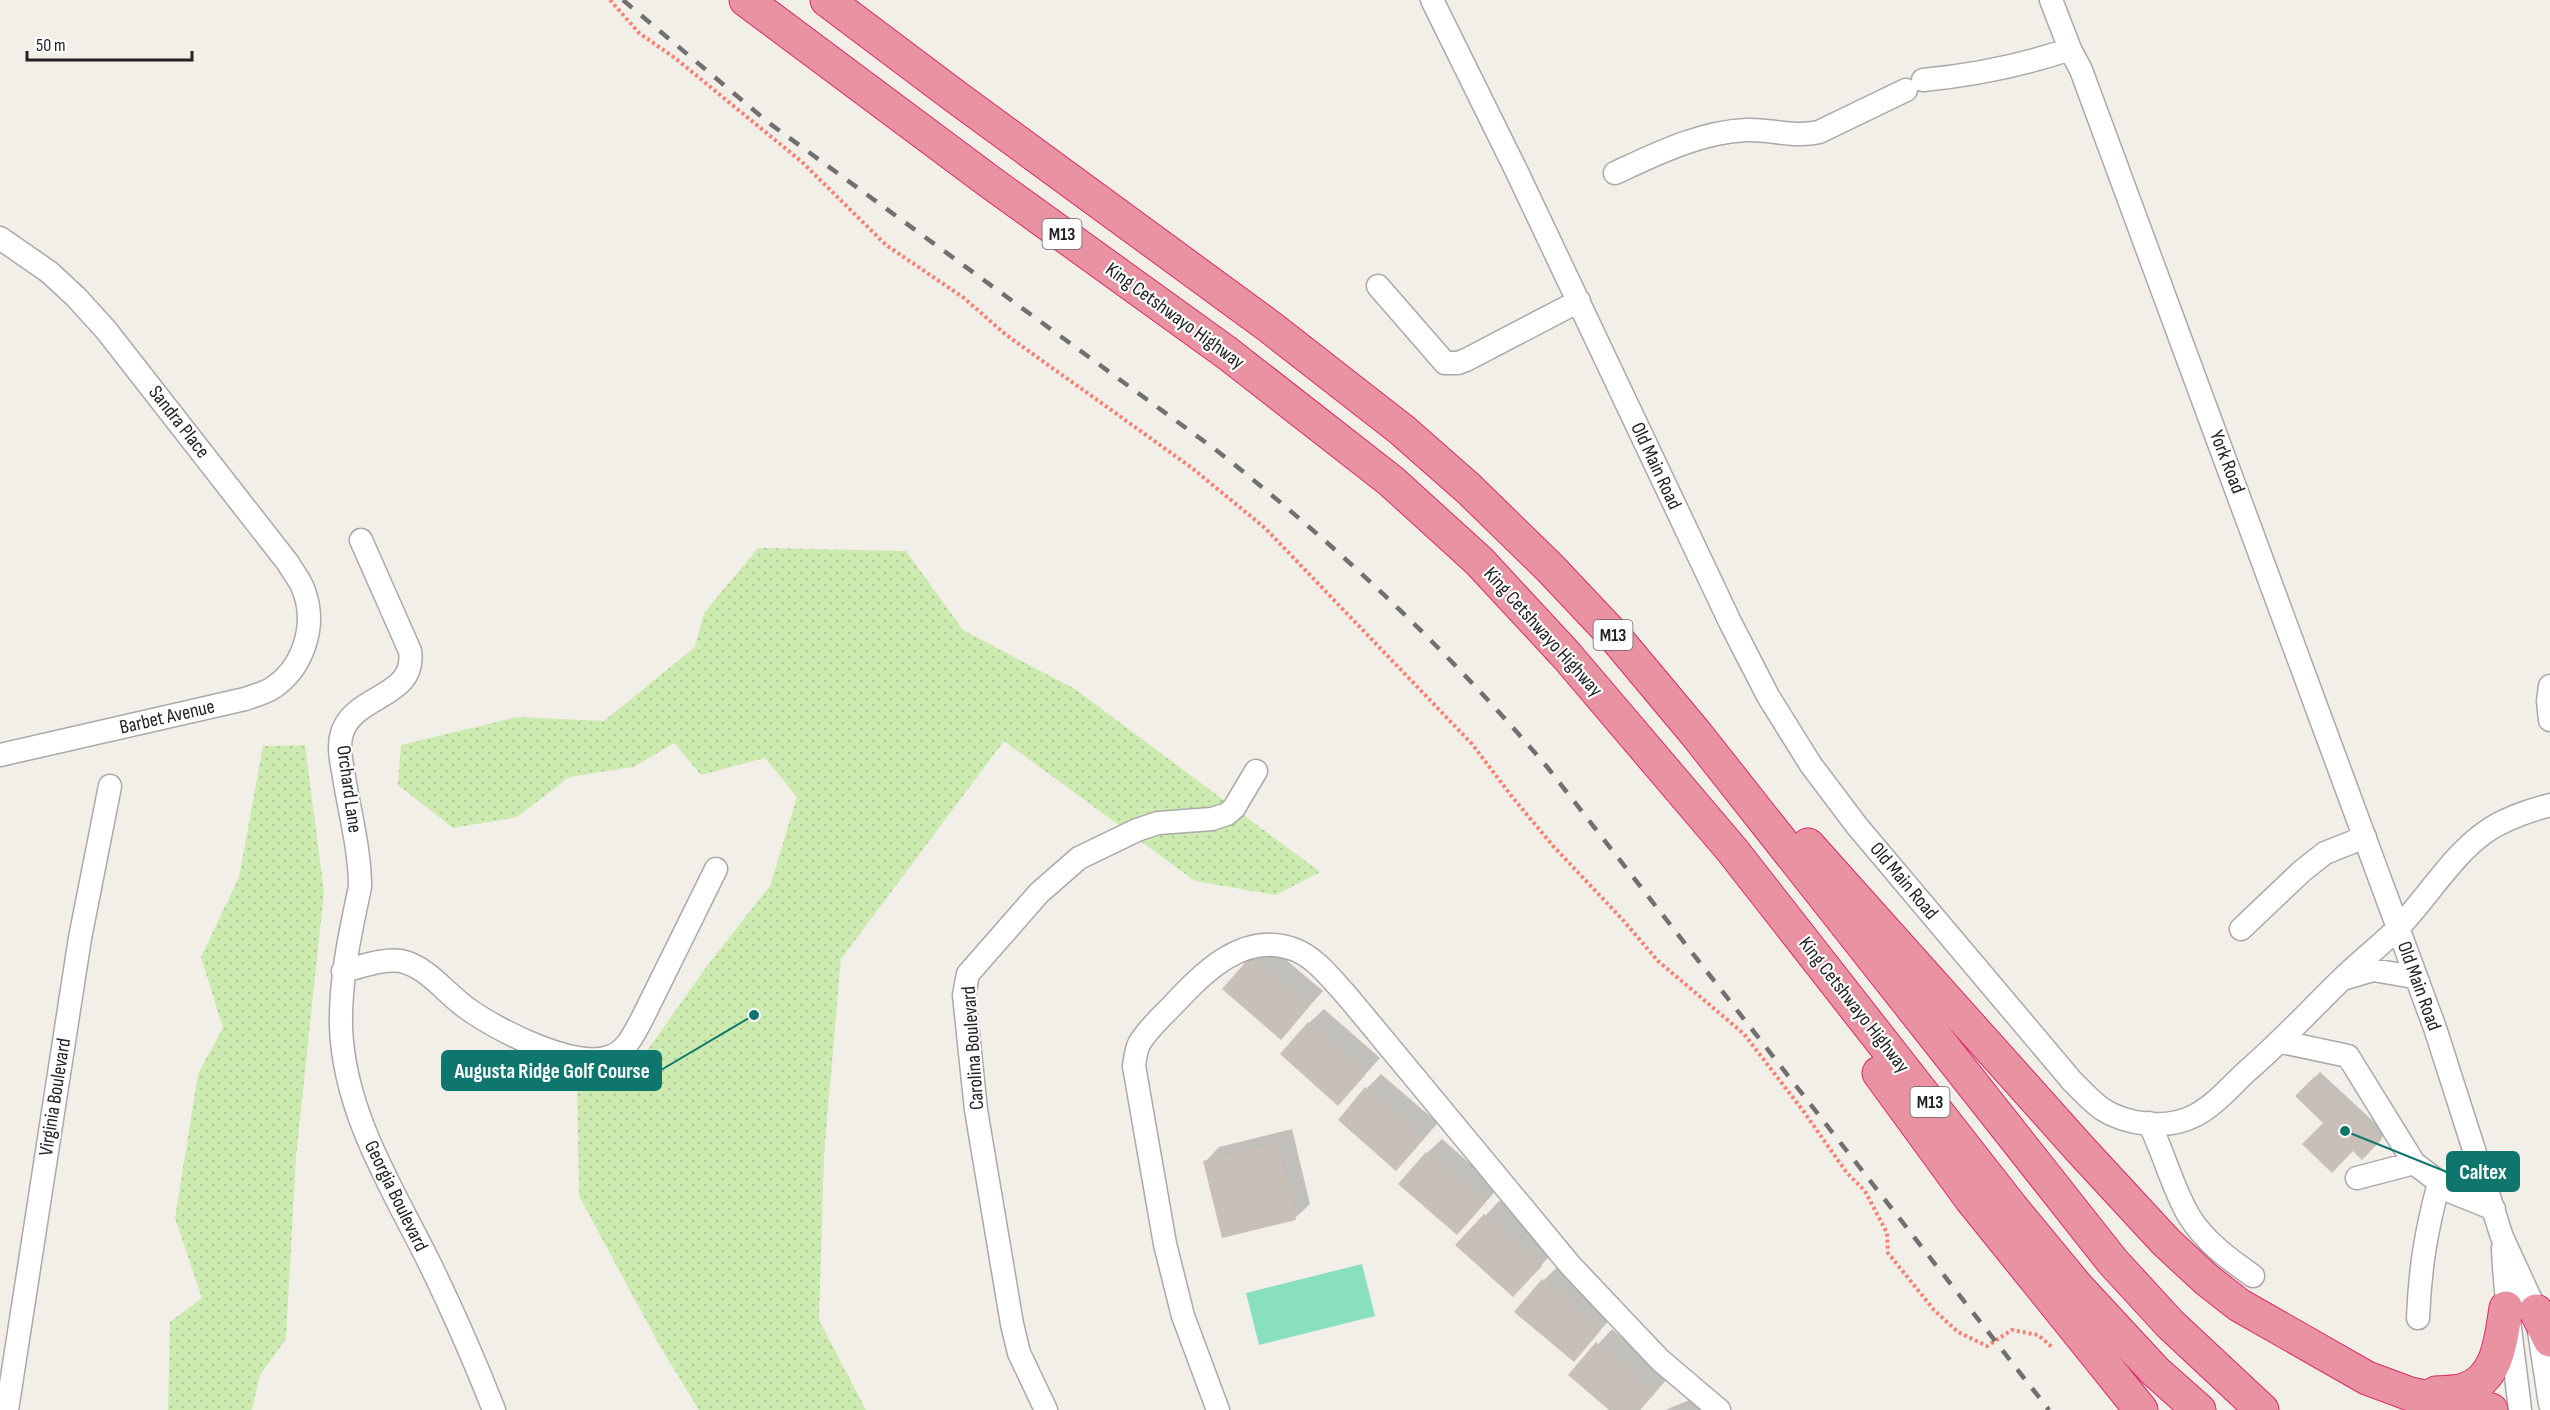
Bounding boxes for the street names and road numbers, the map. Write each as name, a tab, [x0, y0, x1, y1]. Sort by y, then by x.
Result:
road number: M13	[1042, 219, 1082, 249]
street label: King Cetshwayo Highway	[1101, 258, 1249, 375]
street label: Sandra Place	[143, 381, 215, 463]
street label: Old Main Road	[1625, 419, 1687, 513]
street label: York Road	[2204, 427, 2250, 497]
street label: King Cetshwayo Highway	[1479, 562, 1608, 702]
road number: M13	[1594, 620, 1632, 650]
street label: Barbet Avenue	[117, 694, 217, 740]
street label: Orchard Lane	[331, 744, 367, 834]
street label: Old Main Road	[1865, 837, 1943, 925]
street label: King Cetshwayo Highway	[1793, 932, 1915, 1078]
street label: Old Main Road	[2392, 938, 2446, 1034]
street label: Carolina Boulevard	[957, 985, 989, 1111]
street label: Virginia Boulevard	[34, 1036, 76, 1158]
road number: M13	[1910, 1087, 1950, 1117]
street label: Georgia Boulevard	[359, 1137, 433, 1255]

